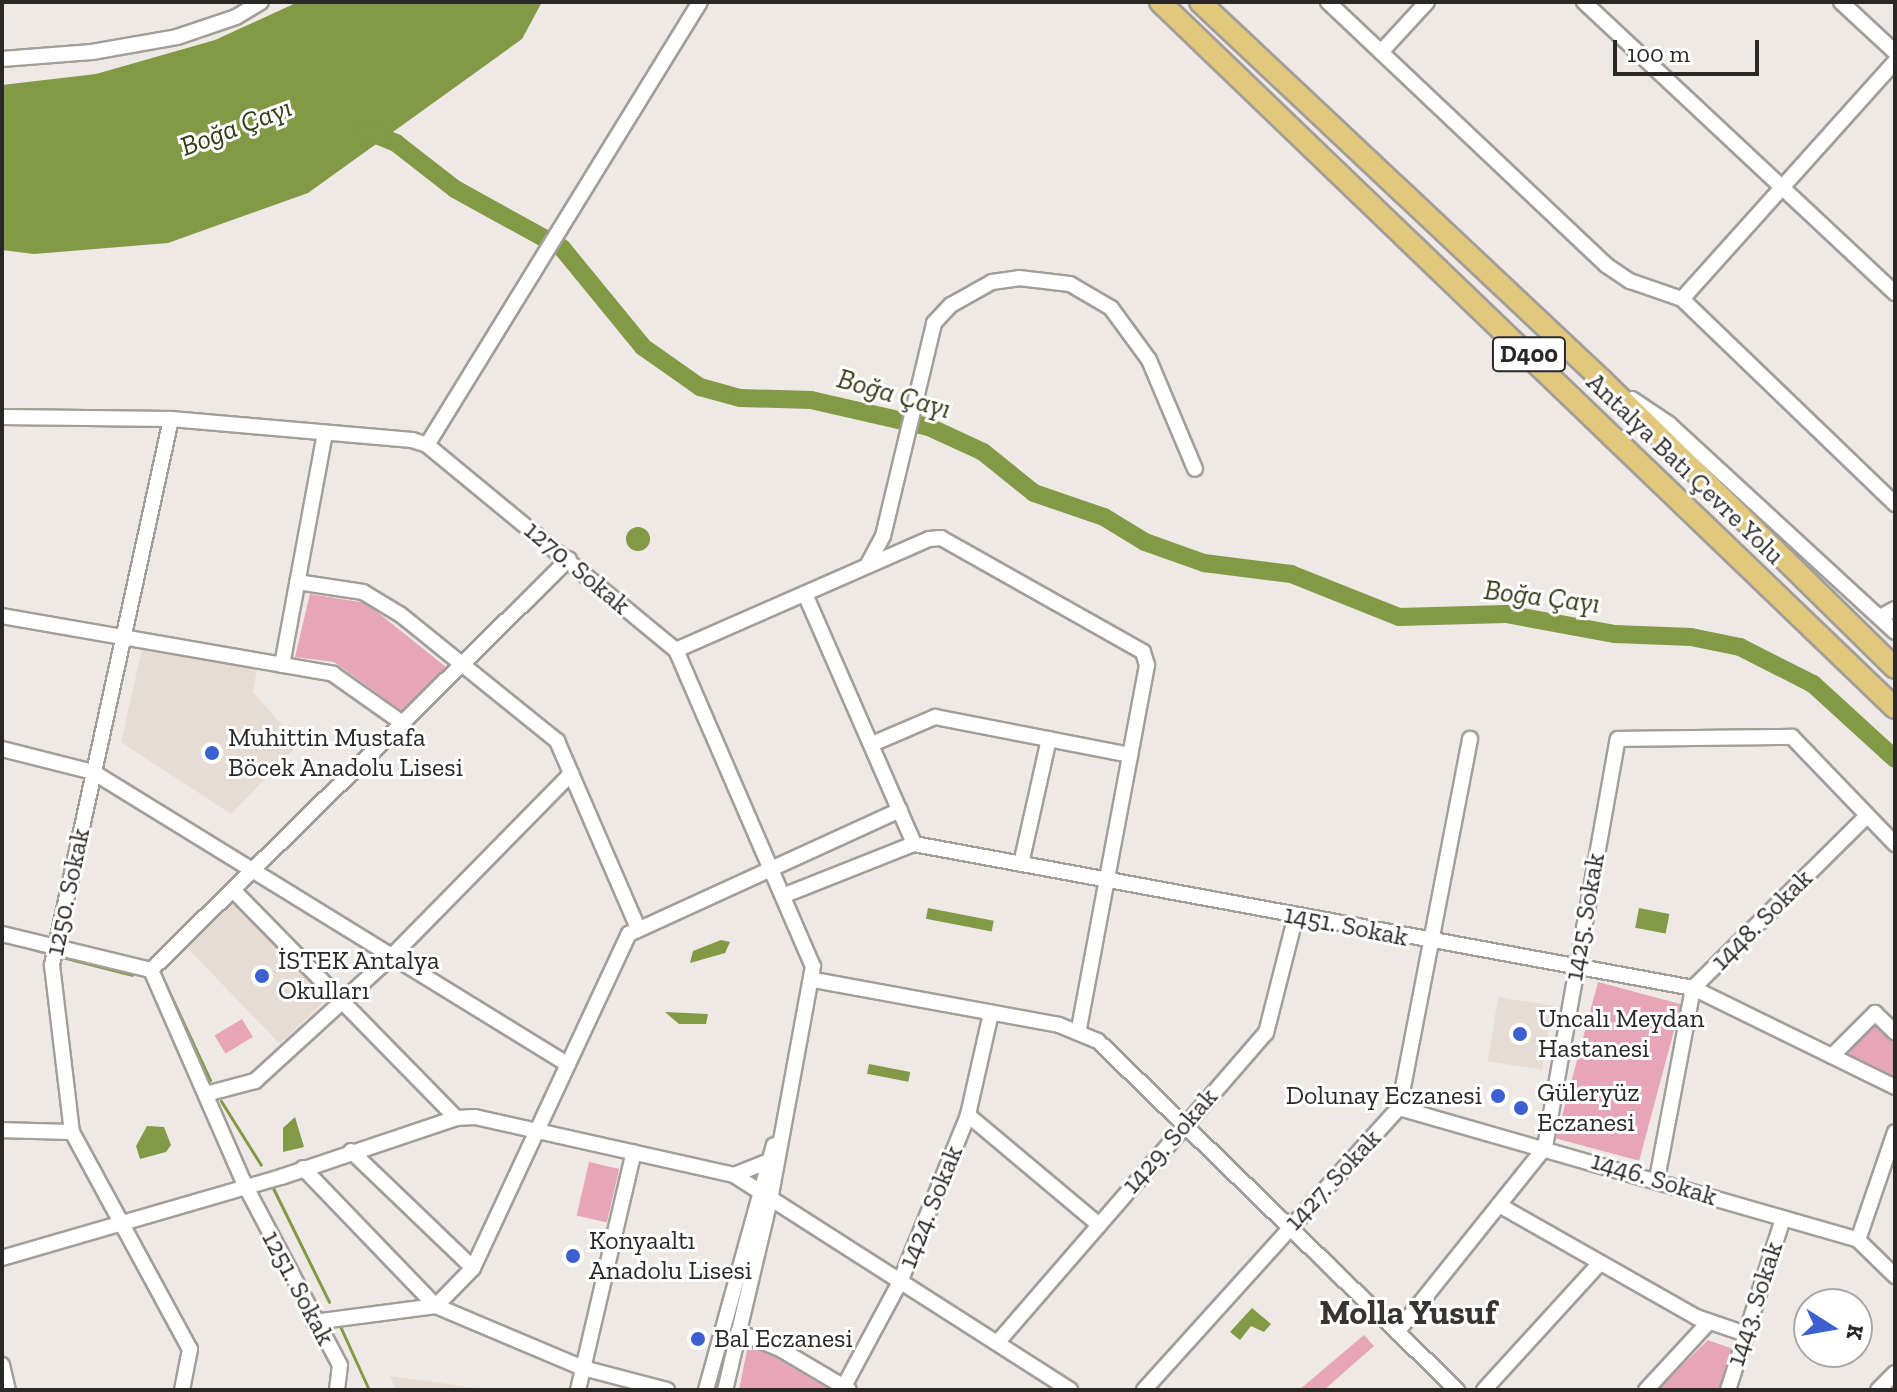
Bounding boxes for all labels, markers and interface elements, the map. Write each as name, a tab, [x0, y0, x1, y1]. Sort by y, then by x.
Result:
scale bar	[1617, 24, 1763, 74]
text: 100 m	[1627, 39, 1690, 68]
water label: Boğa Çayı	[176, 90, 296, 164]
road number: D400	[1491, 334, 1567, 374]
water label: Boğa Çayı	[833, 362, 955, 426]
street label: Antalya Batı Çevre Yolu	[1580, 366, 1790, 572]
street label: 1270. Sokak	[518, 515, 636, 621]
water label: Boğa Çayı	[1482, 573, 1602, 621]
place label: Muhittin Mustafa Böcek Anadolu Lisesi	[228, 722, 464, 784]
marker: Muhittin Mustafa Böcek Anadolu Lisesi	[203, 744, 221, 762]
street label: 1250. Sokak	[39, 825, 97, 959]
street label: 1425. Sokak	[1558, 851, 1612, 983]
street label: 1448. Sokak	[1705, 863, 1819, 977]
street label: 1451. Sokak	[1281, 899, 1411, 953]
place label: İSTEK Antalya Okulları	[278, 945, 441, 1006]
marker: İSTEK Antalya Okulları	[253, 967, 271, 985]
place label: Uncalı Meydan Hastanesi	[1538, 1003, 1704, 1064]
marker: Uncalı Meydan Hastanesi	[1509, 1023, 1531, 1045]
place label: Güleryüz Eczanesi	[1537, 1077, 1640, 1138]
place label: Dolunay Eczanesi	[1285, 1080, 1482, 1112]
street label: 1429. Sokak	[1116, 1082, 1224, 1200]
marker: Dolunay Eczanesi	[1489, 1087, 1507, 1105]
marker: Güleryüz Eczanesi	[1512, 1099, 1530, 1117]
street label: 1427. Sokak	[1278, 1123, 1388, 1237]
street label: 1424. Sokak	[892, 1141, 970, 1273]
street label: 1446. Sokak	[1587, 1145, 1721, 1213]
place label: Konyaaltı Anadolu Lisesi	[589, 1225, 752, 1286]
street label: 1251. Sokak	[255, 1226, 341, 1350]
street label: 1443. Sokak	[1720, 1238, 1790, 1370]
marker: Konyaaltı Anadolu Lisesi	[564, 1247, 582, 1265]
north arrow	[1793, 1288, 1873, 1368]
district label: Molla Yusuf	[1319, 1293, 1497, 1333]
text: K	[1840, 1322, 1870, 1342]
place label: Bal Eczanesi	[714, 1323, 853, 1355]
marker: Bal Eczanesi	[689, 1330, 707, 1348]

